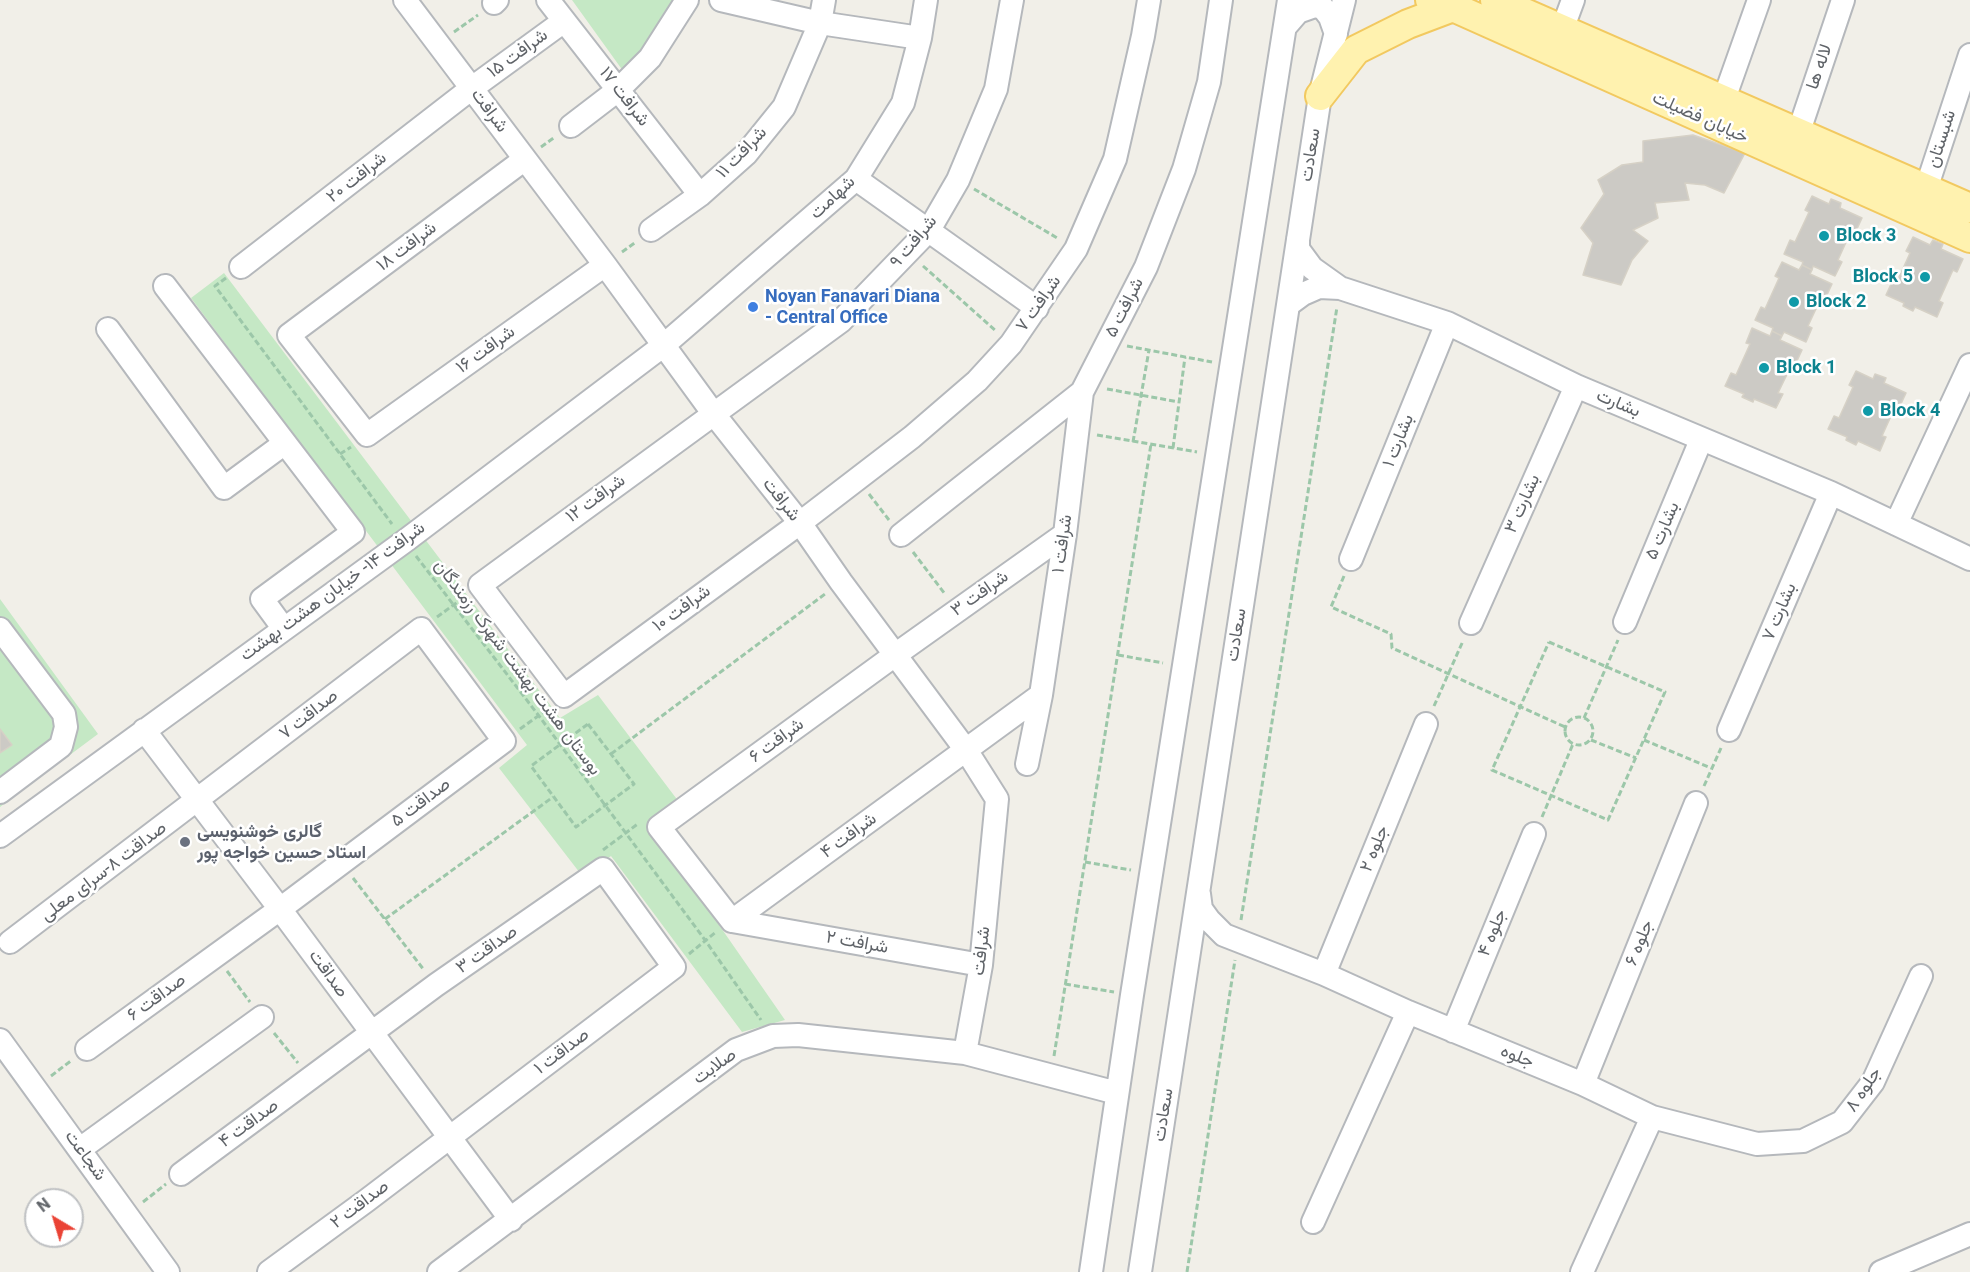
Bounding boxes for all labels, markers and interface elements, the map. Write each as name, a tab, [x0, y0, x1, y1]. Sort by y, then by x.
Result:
street label: شرافت ۱۵	[484, 25, 552, 83]
street label: لاله ها	[1802, 42, 1838, 92]
street label: شرافت ۱۷	[594, 63, 654, 131]
street label: شرافت	[466, 85, 512, 137]
street label: خیابان فضیلت	[1649, 87, 1751, 149]
street label: شبستان	[1923, 107, 1961, 171]
street label: شرافت ۱۱	[712, 123, 772, 183]
street label: سعادت	[1296, 127, 1326, 183]
street label: شرافت ۲۰	[323, 148, 391, 208]
street label: شهامت	[806, 172, 860, 224]
street label: شرافت ۹	[886, 211, 942, 273]
street label: شرافت ۱۸	[373, 218, 441, 276]
place label: Block 3	[1836, 225, 1896, 247]
marker: Block 3	[1817, 229, 1831, 243]
place label: Block 5	[1853, 266, 1913, 288]
marker: Block 5	[1918, 270, 1932, 284]
street label: شرافت ۷	[1012, 272, 1066, 336]
street label: شرافت ۵	[1101, 275, 1149, 341]
place label: Noyan Fanavari Diana - Central Office	[765, 286, 940, 328]
place label: Block 2	[1806, 291, 1866, 313]
marker: Block 2	[1787, 295, 1801, 309]
marker: Noyan Fanavari Diana - Central Office	[746, 300, 760, 314]
street label: شرافت ۱۶	[452, 321, 520, 379]
place label: Block 1	[1776, 357, 1836, 379]
marker: Block 1	[1757, 361, 1771, 375]
street label: بشارت	[1593, 385, 1643, 423]
place label: Block 4	[1880, 400, 1940, 422]
marker: Block 4	[1861, 404, 1875, 418]
street label: بشارت ۱	[1379, 411, 1419, 471]
street label: شرافت ۱۲	[562, 470, 630, 528]
street label: بشارت ۳	[1501, 471, 1545, 537]
street label: شرافت	[757, 474, 805, 526]
street label: بشارت ۵	[1641, 499, 1685, 563]
street label: شرافت ۱	[1048, 513, 1078, 575]
street label: شرافت ۱۴- خیابان هشت بهشت	[236, 518, 430, 666]
street label: بوستان هشت بهشت شهرک رزمندگان	[429, 556, 605, 780]
street label: شرافت ۳	[947, 566, 1013, 622]
street label: بشارت ۷	[1758, 580, 1802, 644]
street label: شرافت ۱۰	[649, 581, 715, 637]
street label: سعادت	[1222, 607, 1252, 663]
street label: صداقت ۷	[275, 685, 343, 745]
street label: شرافت ۶	[745, 714, 809, 768]
street label: صداقت ۵	[387, 774, 455, 832]
street label: شرافت ۴	[817, 809, 881, 863]
street label: صداقت ۸-سرای معلی	[37, 818, 171, 926]
place label: گالری خوشنویسی استاد حسین خواجه پور	[197, 821, 366, 864]
street label: جلوه ۲	[1356, 823, 1394, 875]
marker: گالری خوشنویسی استاد حسین خواجه پور	[178, 835, 192, 849]
street label: جلوه ۴	[1474, 906, 1512, 960]
street label: جلوه ۶	[1621, 917, 1659, 969]
street label: صداقت ۳	[452, 921, 522, 979]
street label: شرافت	[968, 925, 996, 977]
street label: شرافت ۲	[824, 927, 890, 959]
street label: صداقت	[303, 946, 353, 1002]
street label: صداقت ۶	[124, 970, 190, 1026]
street label: صداقت ۱	[530, 1024, 594, 1080]
street label: جلوه	[1497, 1041, 1537, 1073]
street label: صلابت	[689, 1044, 741, 1090]
street label: جلوه ۸	[1841, 1064, 1887, 1116]
street label: سعادت	[1149, 1087, 1179, 1143]
street label: صداقت ۴	[215, 1095, 283, 1153]
street label: شجاعت	[59, 1126, 111, 1186]
street label: صداقت ۲	[326, 1176, 394, 1234]
north arrow	[24, 1188, 84, 1248]
text: N	[34, 1194, 54, 1216]

